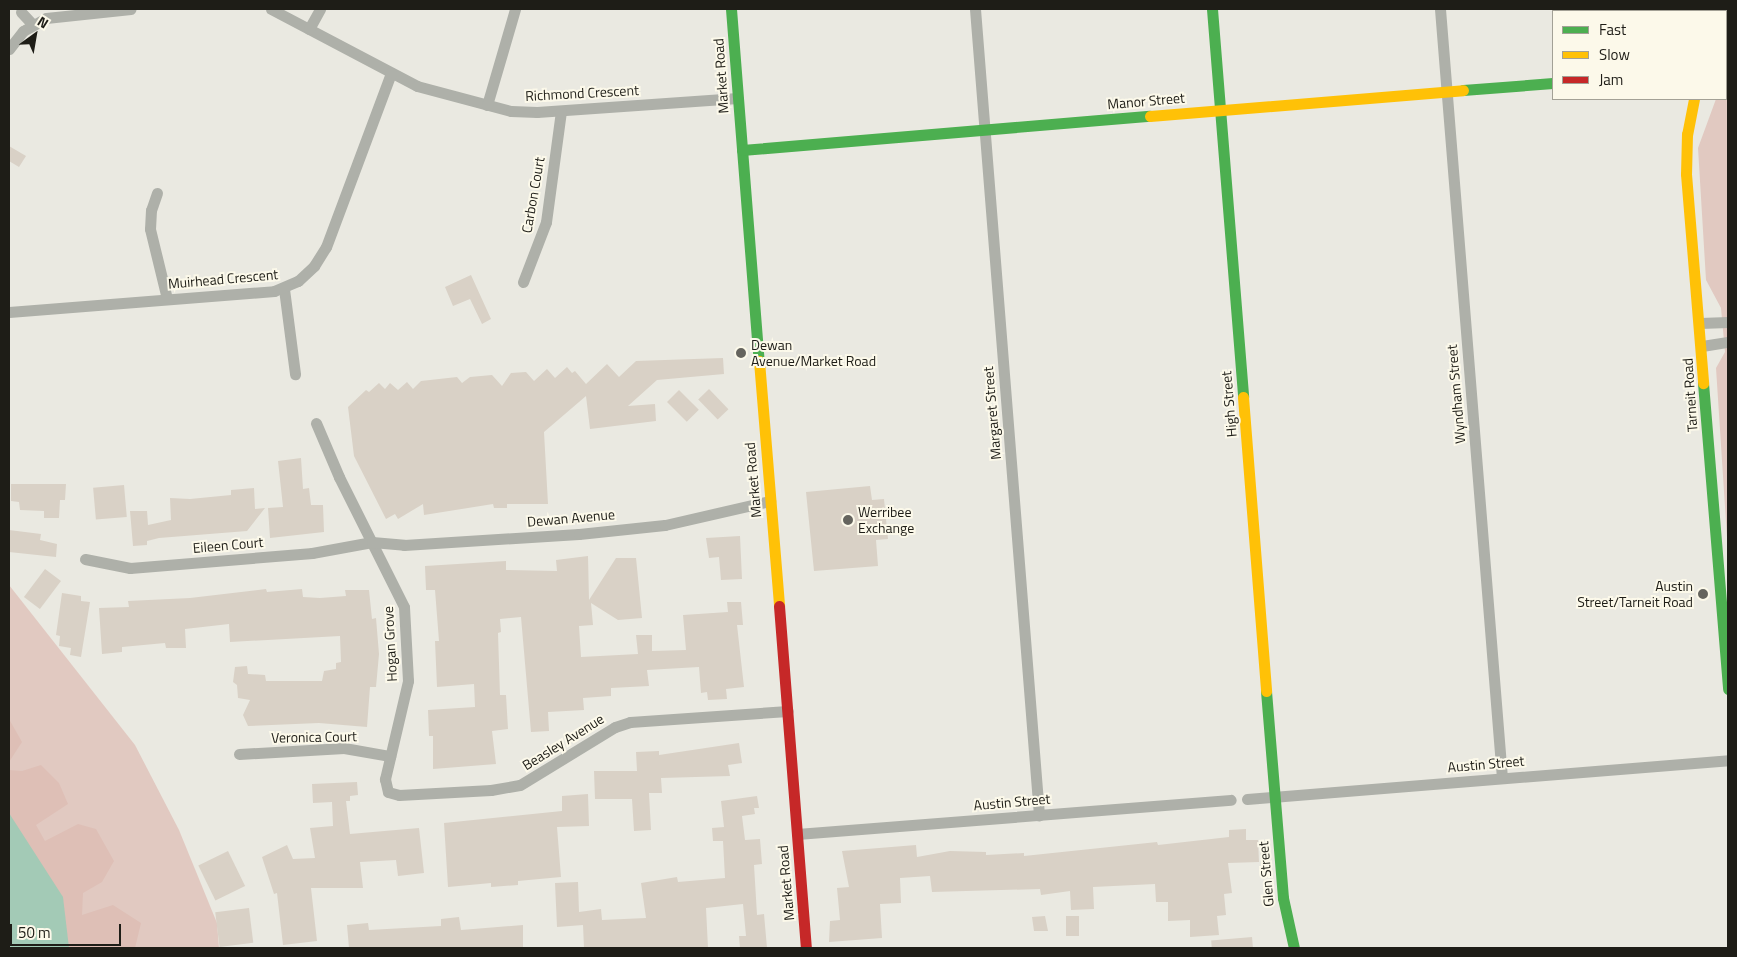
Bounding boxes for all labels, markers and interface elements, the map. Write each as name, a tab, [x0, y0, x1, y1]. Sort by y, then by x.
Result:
north arrow	[10, 10, 60, 60]
text: N	[34, 10, 53, 33]
legend	[1552, 10, 1727, 100]
text: Fast	[1599, 18, 1626, 41]
street label: Market Road	[710, 38, 732, 114]
text: Slow	[1599, 43, 1630, 66]
text: Jam	[1599, 68, 1623, 91]
street label: Richmond Crescent	[525, 82, 639, 104]
street label: Manor Street	[1107, 89, 1185, 113]
street label: Carbon Court	[518, 156, 548, 234]
street label: Muirhead Crescent	[167, 266, 279, 292]
place label: Dewan Avenue/Market Road	[751, 337, 876, 370]
street label: Wyndham Street	[1443, 344, 1469, 444]
marker: Dewan Avenue/Market Road	[735, 347, 747, 359]
street label: Tarneit Road	[1679, 358, 1701, 432]
street label: Margaret Street	[980, 366, 1004, 460]
street label: High Street	[1218, 370, 1240, 438]
street label: Market Road	[741, 442, 765, 518]
place label: Werribee Exchange	[858, 504, 914, 536]
street label: Dewan Avenue	[526, 506, 616, 530]
marker: Werribee Exchange	[842, 514, 854, 526]
street label: Eileen Court	[192, 534, 264, 556]
place label: Austin Street/Tarneit Road	[1577, 578, 1693, 610]
marker: Austin Street/Tarneit Road	[1697, 588, 1709, 600]
street label: Hogan Grove	[380, 606, 400, 682]
street label: Beasley Avenue	[519, 710, 607, 774]
street label: Veronica Court	[271, 728, 357, 746]
street label: Austin Street	[1447, 752, 1525, 776]
street label: Austin Street	[973, 790, 1051, 814]
street label: Glen Street	[1255, 841, 1277, 907]
street label: Market Road	[774, 845, 798, 921]
scale bar	[12, 914, 124, 946]
text: 50 m	[18, 921, 51, 944]

